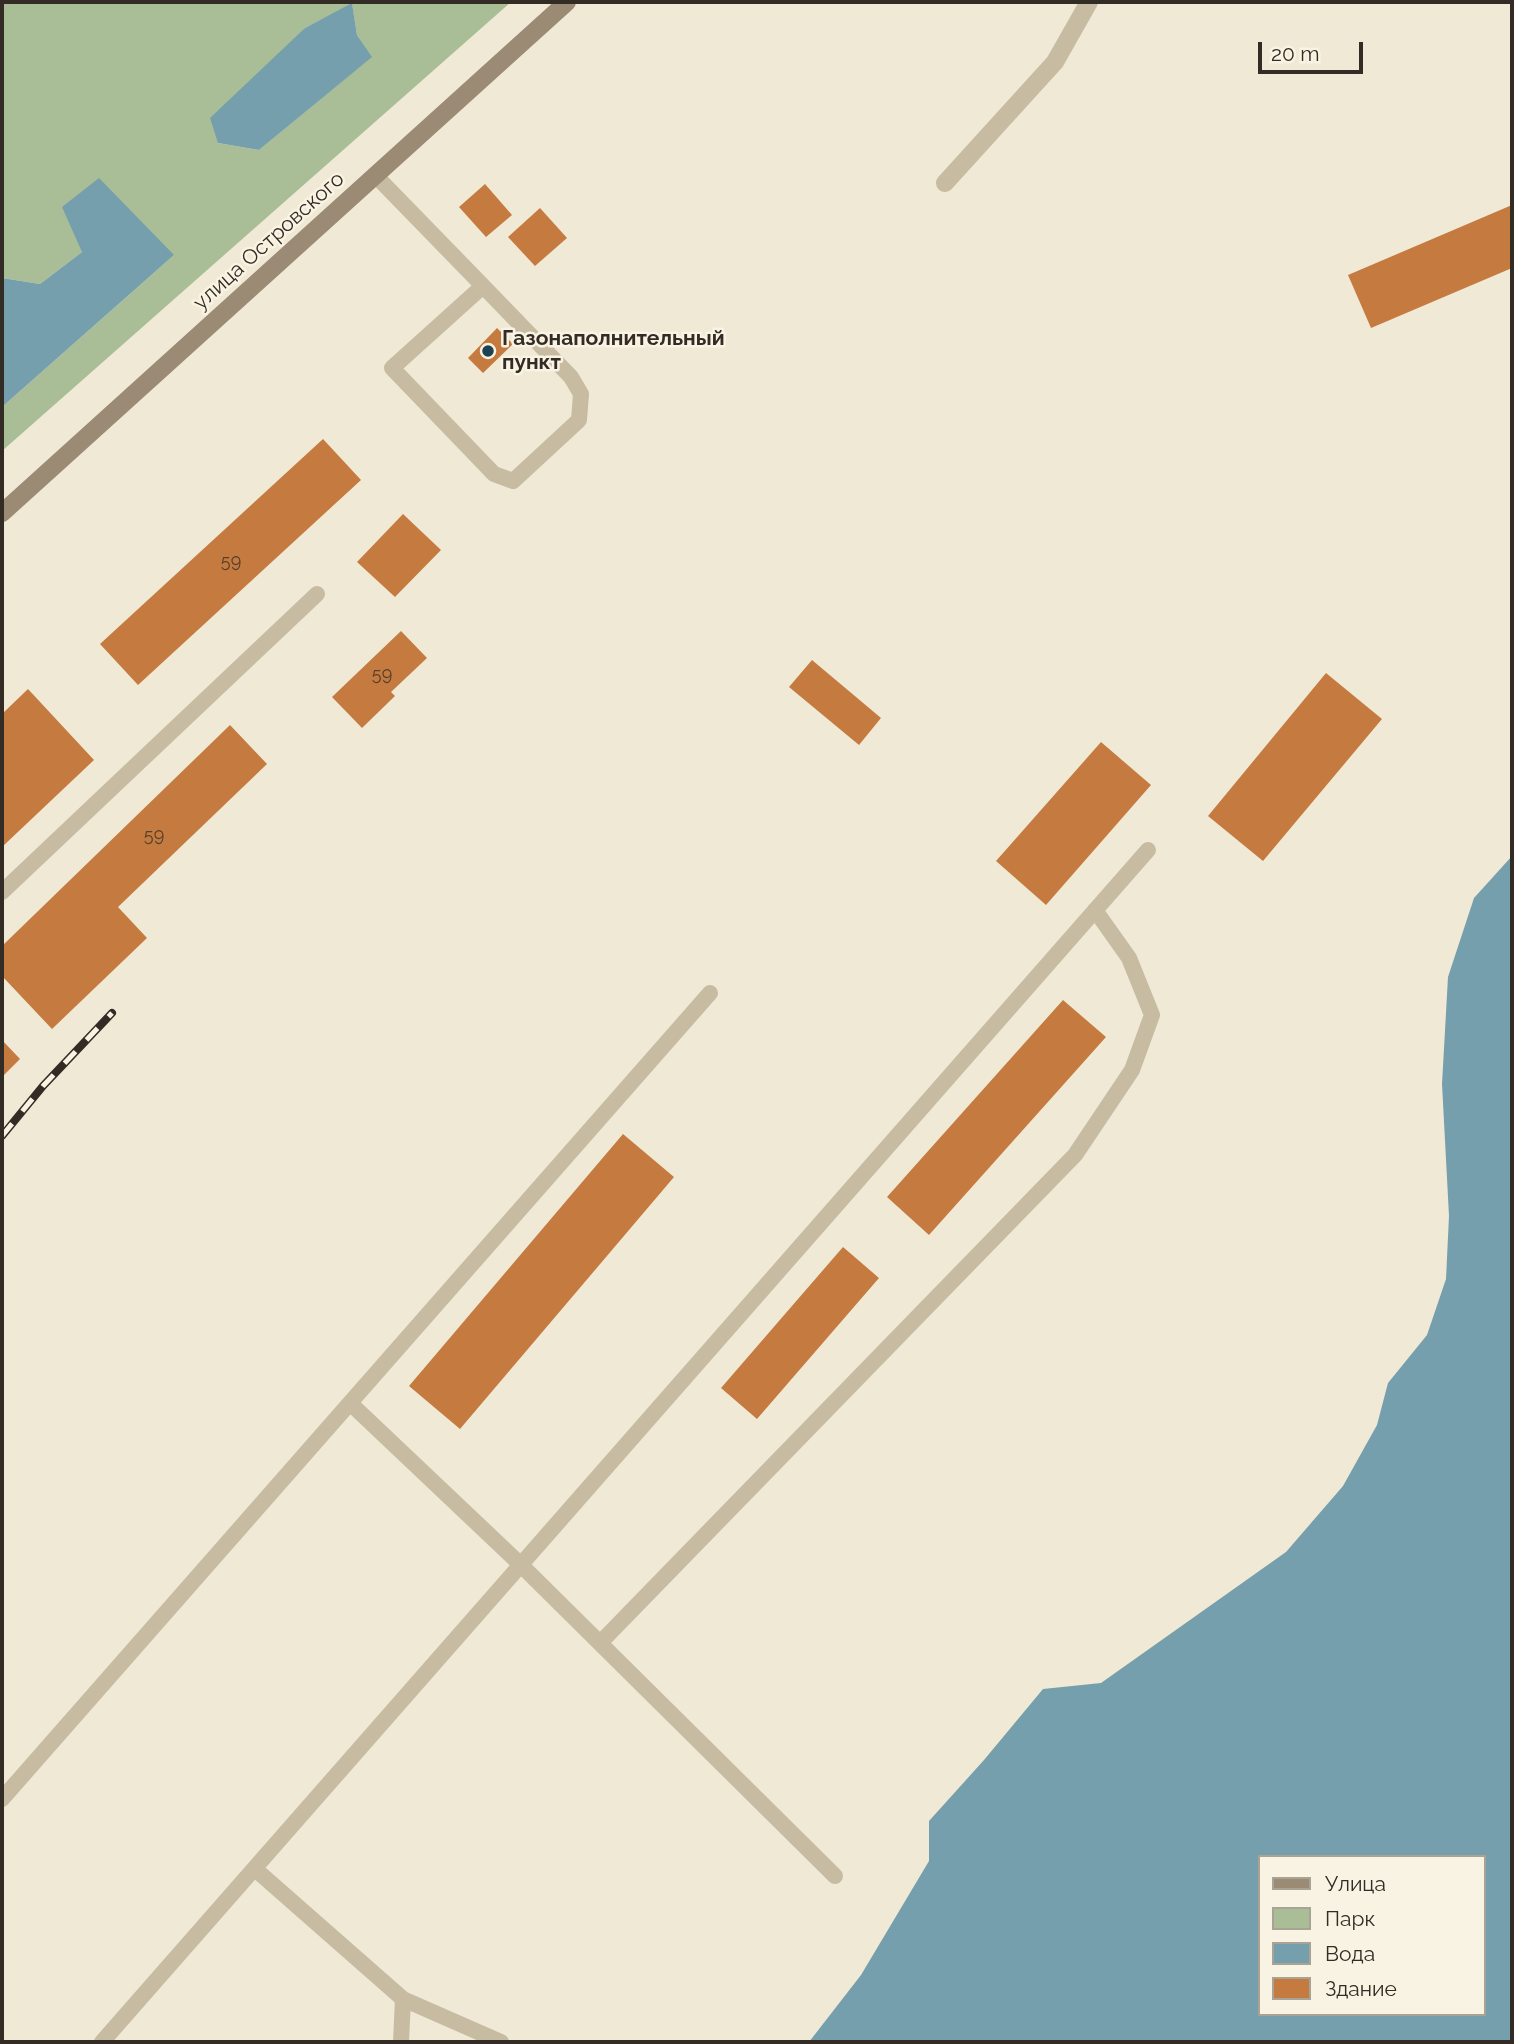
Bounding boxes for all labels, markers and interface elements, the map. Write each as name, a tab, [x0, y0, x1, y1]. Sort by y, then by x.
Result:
scale bar	[1262, 28, 1367, 72]
text: 20 m	[1271, 41, 1319, 66]
street label: улица Островского	[188, 167, 350, 315]
place label: Газонаполнительный пункт	[502, 326, 725, 376]
marker: Газонаполнительный пункт	[480, 343, 496, 359]
house number: 59	[221, 551, 241, 573]
house number: 59	[372, 664, 392, 686]
house number: 59	[144, 825, 164, 847]
legend	[1258, 1855, 1486, 2016]
text: Улица	[1325, 1871, 1386, 1896]
text: Парк	[1325, 1906, 1375, 1931]
text: Вода	[1325, 1941, 1375, 1966]
text: Здание	[1325, 1976, 1397, 2001]

